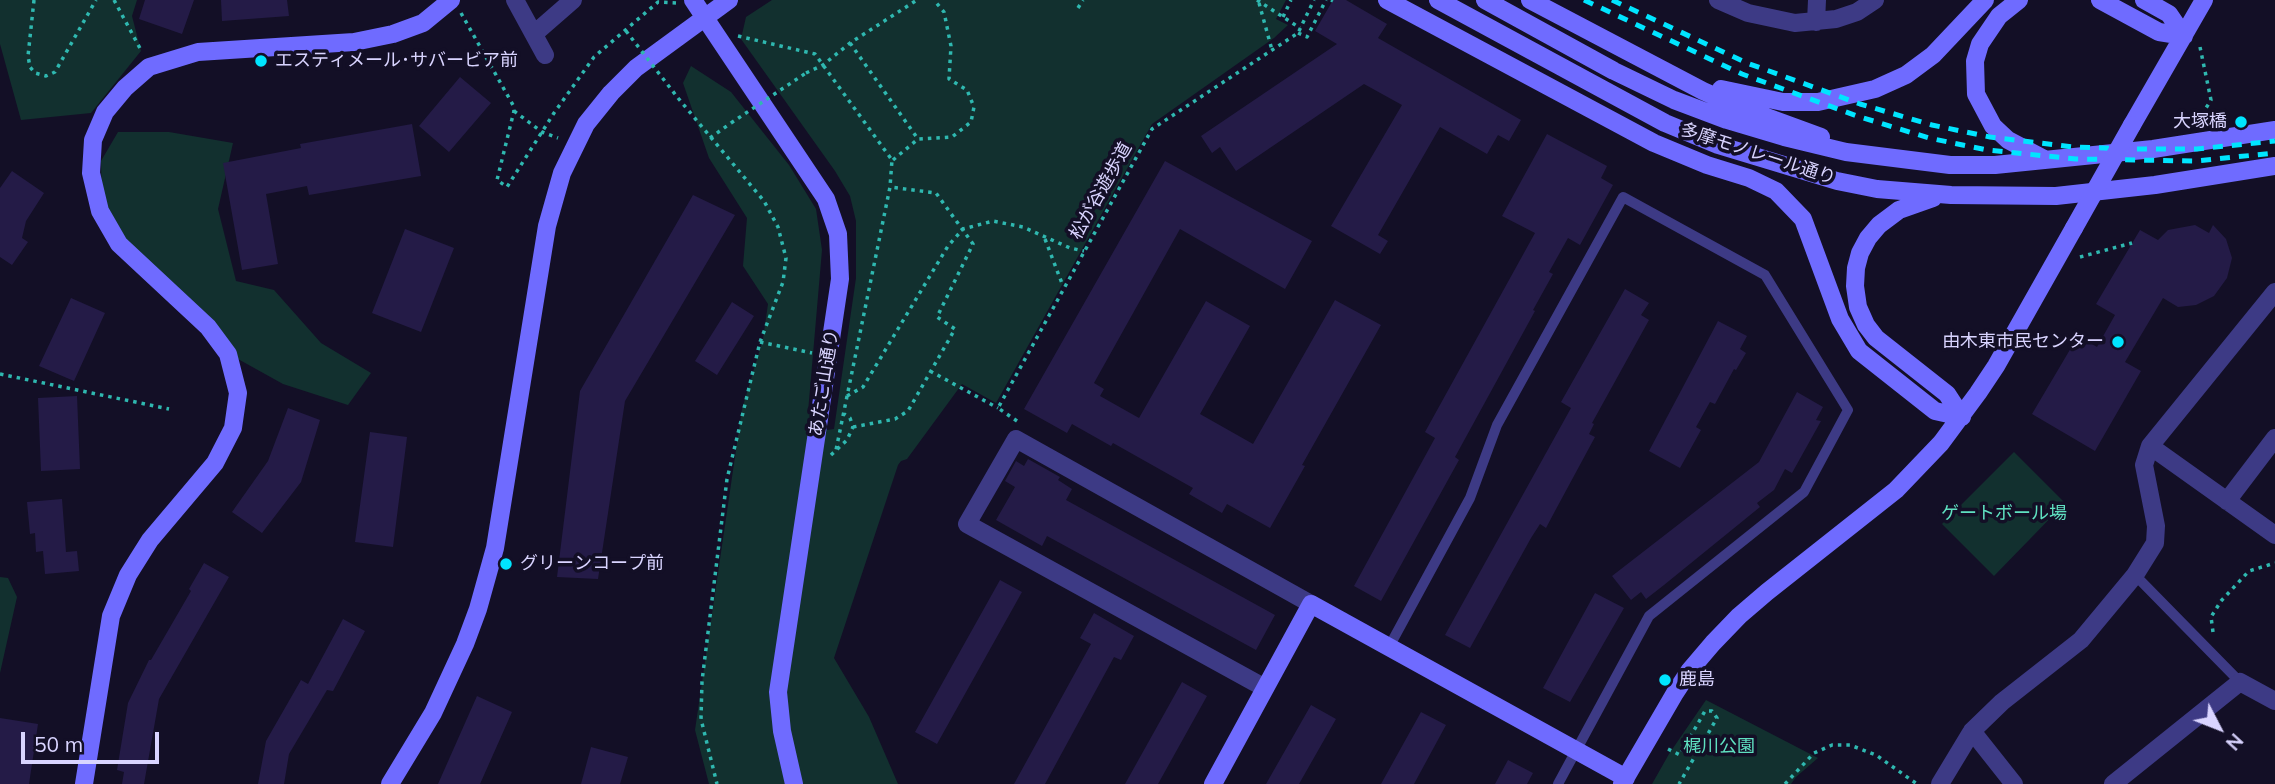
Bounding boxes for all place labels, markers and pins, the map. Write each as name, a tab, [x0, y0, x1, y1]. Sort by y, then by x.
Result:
place label: エスティメール･サバービア前	[275, 50, 518, 72]
marker: エスティメール･サバービア前	[253, 53, 269, 69]
place label: 大塚橋	[2173, 111, 2227, 133]
marker: 大塚橋	[2233, 114, 2249, 130]
place label: 由木東市民センター	[1942, 331, 2104, 353]
marker: 由木東市民センター	[2110, 334, 2126, 350]
place label: グリーンコープ前	[520, 553, 664, 575]
marker: グリーンコープ前	[498, 556, 514, 572]
place label: 鹿島	[1679, 669, 1715, 691]
marker: 鹿島	[1657, 672, 1673, 688]

